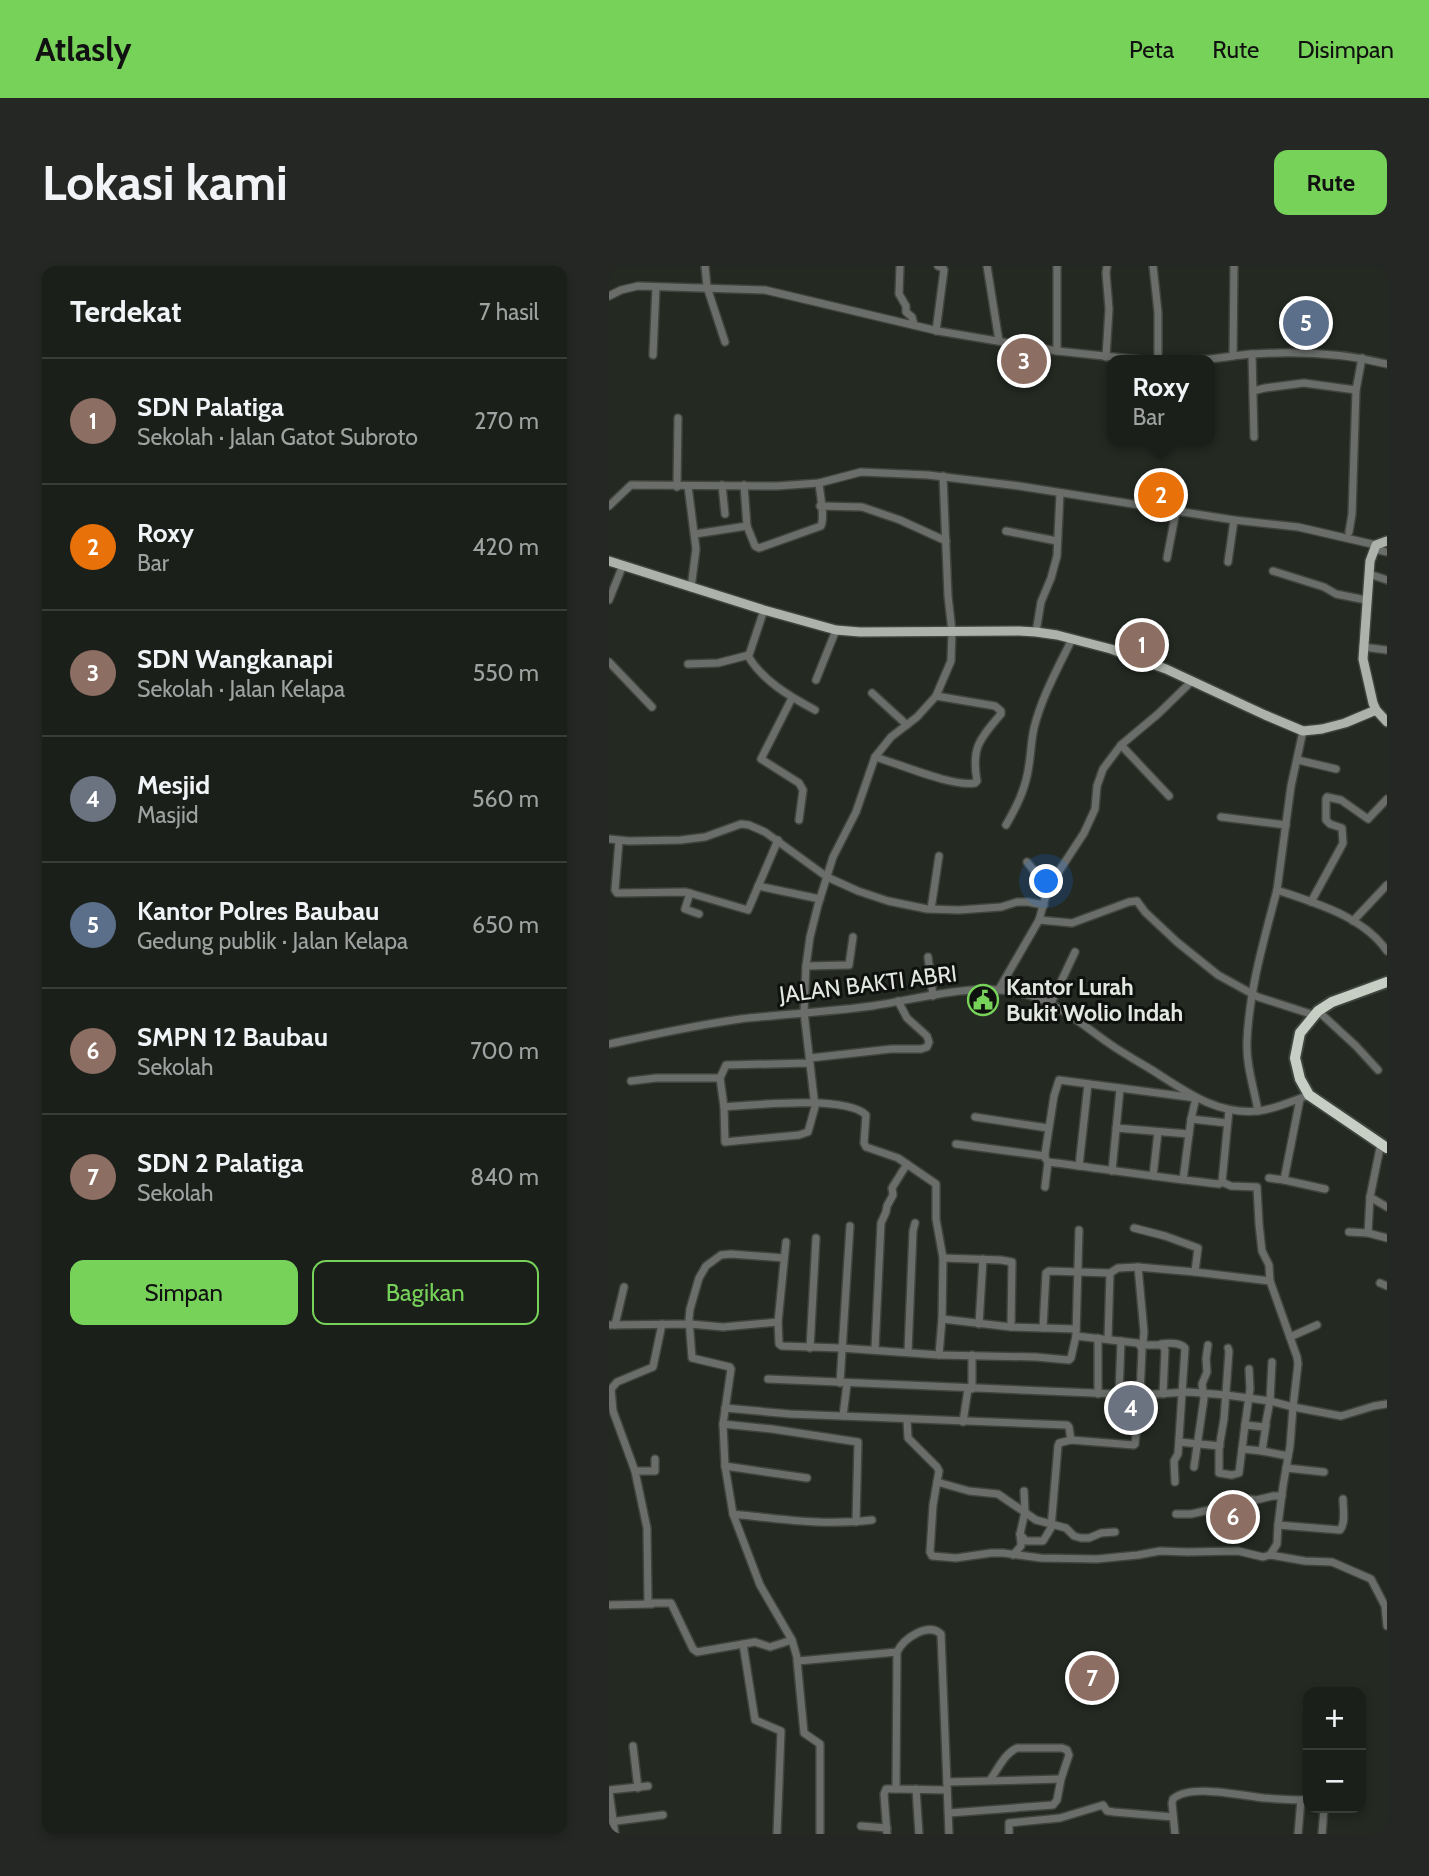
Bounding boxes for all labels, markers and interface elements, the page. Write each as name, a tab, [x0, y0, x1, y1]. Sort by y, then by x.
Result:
text: Atlasly	[35, 29, 132, 69]
text: Peta	[1129, 35, 1174, 64]
text: Rute	[1212, 35, 1259, 64]
text: Disimpan	[1297, 35, 1394, 64]
button: Rute	[1274, 150, 1387, 215]
text: Lokasi kami	[42, 153, 288, 212]
text: Terdekat	[70, 293, 182, 330]
pin: 5	[1283, 297, 1329, 349]
text: 7 hasil	[479, 298, 539, 326]
pin: 3	[1001, 335, 1047, 387]
popup	[1107, 355, 1215, 446]
text: Roxy	[1133, 371, 1189, 403]
text: SDN Palatiga	[137, 391, 284, 423]
text: Bar	[1133, 403, 1165, 431]
text: 1	[89, 407, 97, 435]
text: 270 m	[474, 407, 539, 435]
text: Sekolah · Jalan Gatot Subroto	[137, 423, 418, 451]
pin: 2	[1138, 469, 1184, 521]
text: Roxy	[137, 517, 194, 549]
text: 2	[87, 533, 99, 561]
text: 420 m	[472, 533, 539, 561]
text: Bar	[137, 549, 169, 577]
pin: 1	[1119, 619, 1165, 671]
text: SDN Wangkanapi	[137, 643, 333, 675]
text: 3	[87, 659, 99, 687]
text: 550 m	[473, 659, 539, 687]
text: Sekolah · Jalan Kelapa	[137, 675, 345, 703]
text: Mesjid	[137, 769, 210, 801]
text: 4	[86, 785, 100, 813]
text: 560 m	[472, 785, 539, 813]
text: Masjid	[137, 801, 199, 829]
your location	[1029, 864, 1063, 898]
text: Kantor Polres Baubau	[137, 895, 379, 927]
text: 5	[87, 911, 99, 939]
text: 650 m	[472, 911, 539, 939]
text: Gedung publik · Jalan Kelapa	[137, 927, 408, 955]
street label: JALAN BAKTI ABRI	[776, 959, 959, 1009]
place label: Kantor Lurah Bukit Wolio Indah	[1006, 973, 1183, 1027]
public building icon: Kantor Lurah Bukit Wolio Indah	[966, 983, 1000, 1017]
text: SMPN 12 Baubau	[137, 1021, 328, 1053]
text: 6	[87, 1037, 99, 1065]
text: 700 m	[470, 1037, 539, 1065]
text: Sekolah	[137, 1053, 214, 1081]
text: SDN 2 Palatiga	[137, 1147, 303, 1179]
text: 7	[87, 1163, 99, 1191]
text: 840 m	[470, 1163, 539, 1191]
text: Sekolah	[137, 1179, 214, 1207]
button: Simpan	[70, 1260, 298, 1325]
button: Bagikan	[312, 1260, 539, 1325]
pin: 4	[1108, 1382, 1154, 1434]
pin: 6	[1210, 1491, 1256, 1543]
pin: 7	[1069, 1652, 1115, 1704]
map controls	[1303, 1687, 1366, 1813]
button: +	[1303, 1687, 1366, 1750]
button: −	[1303, 1750, 1366, 1813]

